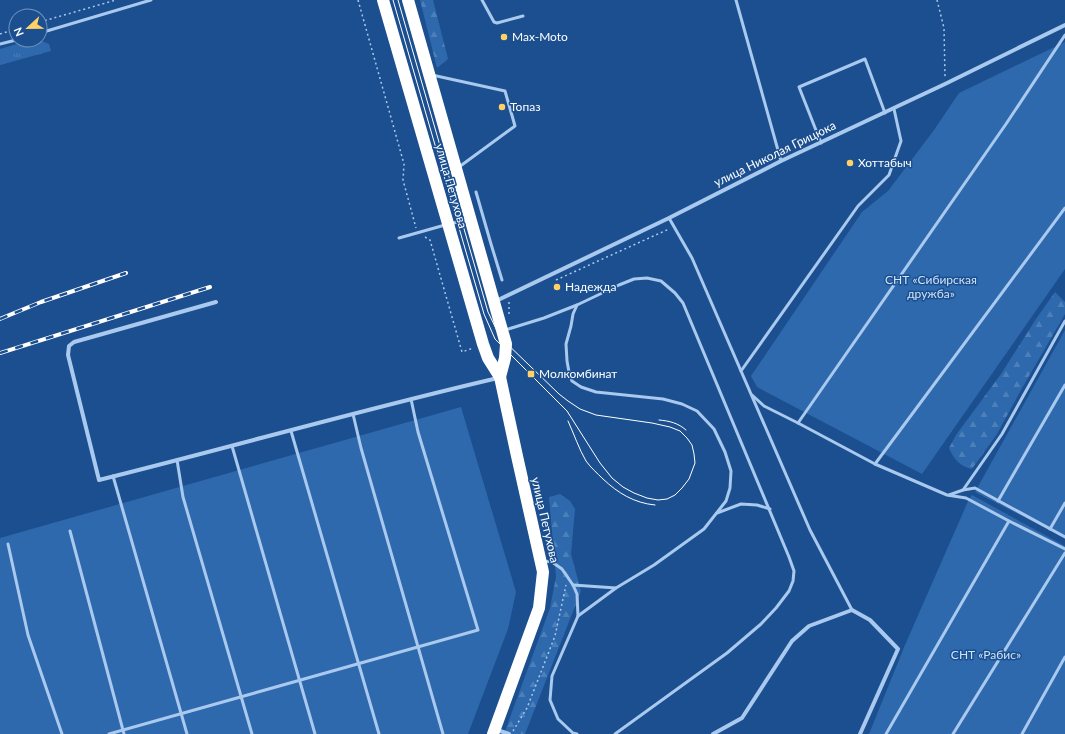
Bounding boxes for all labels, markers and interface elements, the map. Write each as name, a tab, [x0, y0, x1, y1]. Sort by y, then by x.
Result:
north arrow	[8, 8, 48, 48]
text: N	[11, 26, 26, 38]
place label: Max-Moto	[512, 29, 568, 44]
marker: Max-Moto	[499, 32, 509, 42]
place label: Топаз	[510, 99, 541, 114]
marker: Топаз	[497, 102, 507, 112]
street label: улица Николая Грицюка	[711, 117, 838, 190]
street label: улица Петухова	[432, 142, 471, 230]
place label: Хоттабыч	[858, 155, 912, 170]
marker: Хоттабыч	[845, 158, 855, 168]
park label: СНТ «Сибирская дружба»	[885, 272, 977, 301]
place label: Надежда	[565, 279, 616, 294]
marker: Надежда	[552, 282, 562, 292]
place label: Молкомбинат	[539, 366, 617, 381]
marker: Молкомбинат	[526, 369, 536, 379]
street label: улица Петухова	[528, 476, 563, 564]
park label: СНТ «Рабис»	[951, 647, 1021, 662]

